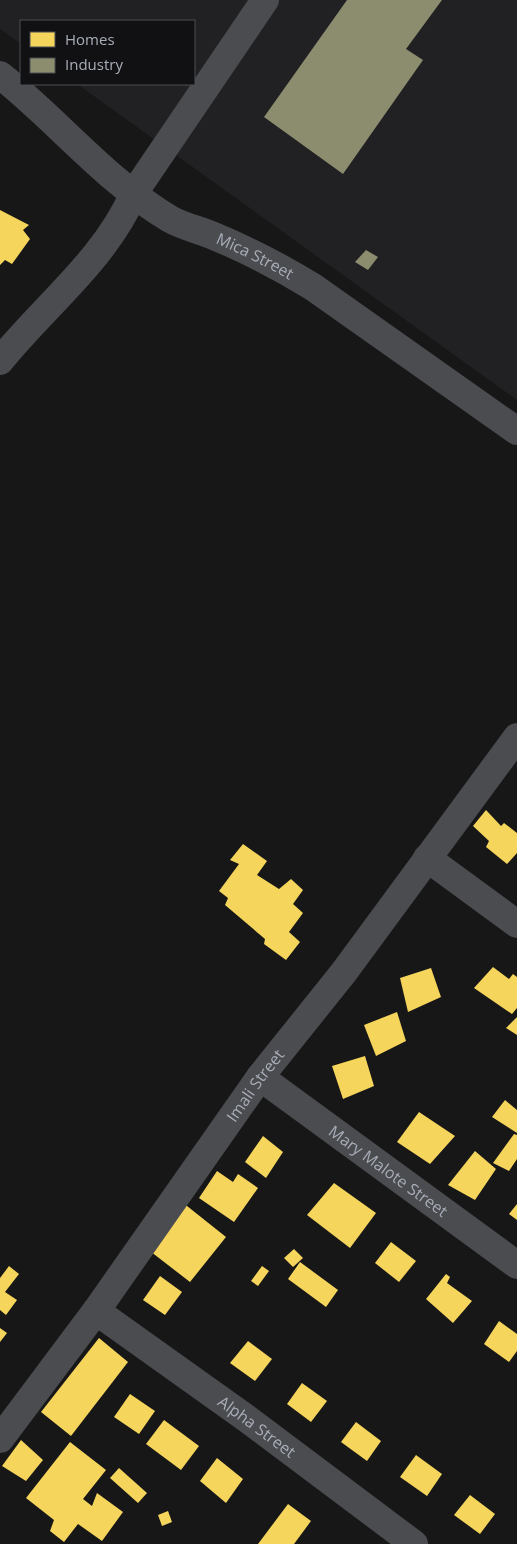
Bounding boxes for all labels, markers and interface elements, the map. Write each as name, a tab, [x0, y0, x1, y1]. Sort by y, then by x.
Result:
legend	[20, 20, 195, 85]
text: Homes	[65, 29, 115, 49]
text: Industry	[65, 54, 123, 74]
street label: Mica Street	[213, 227, 298, 284]
street label: Imali Street	[221, 1044, 289, 1126]
street label: Mary Malote Street	[324, 1120, 453, 1222]
street label: Alpha Street	[214, 1390, 300, 1463]

